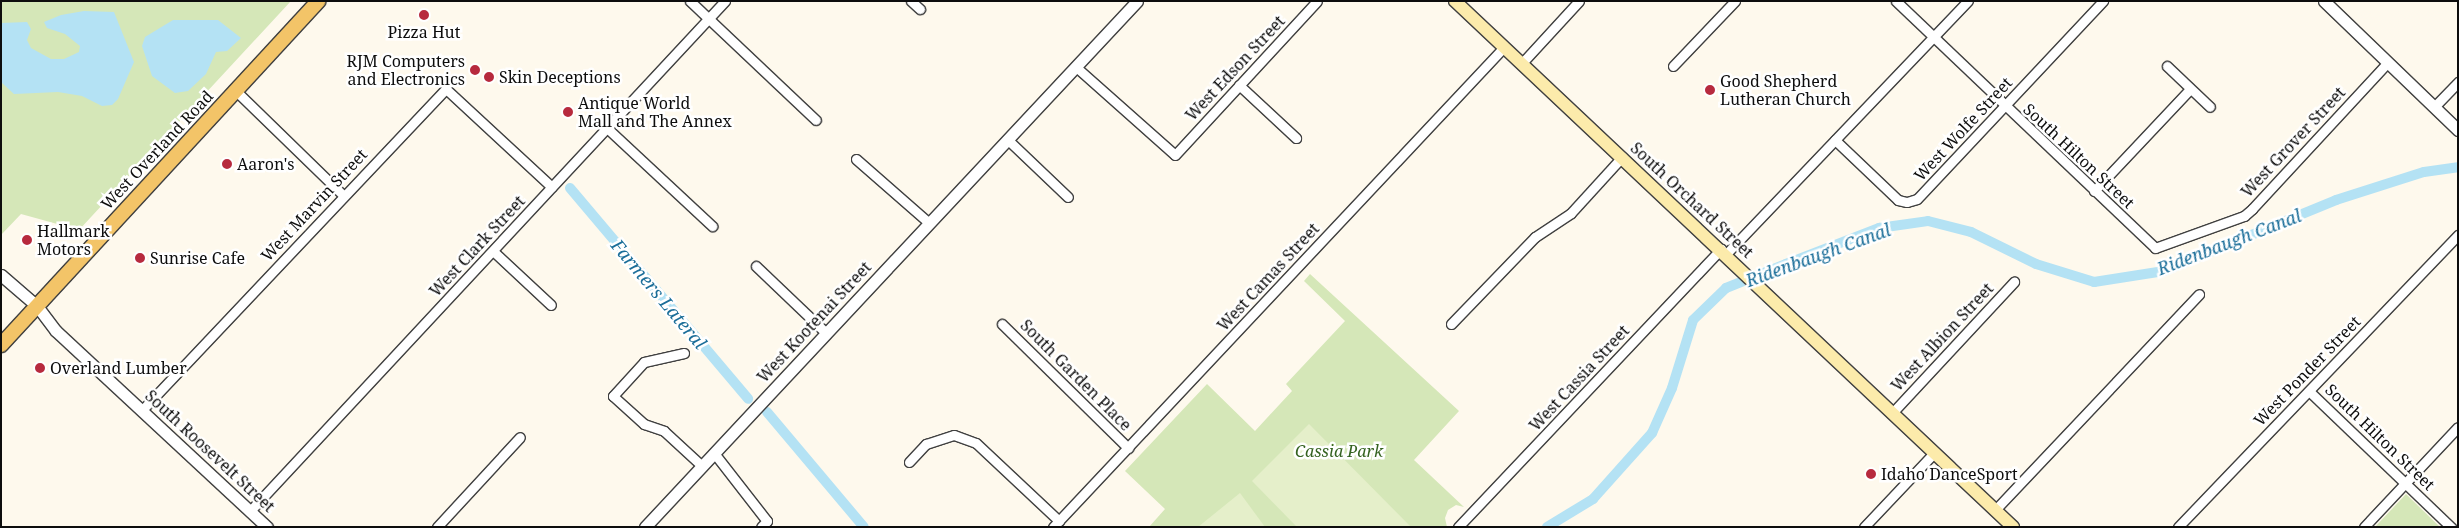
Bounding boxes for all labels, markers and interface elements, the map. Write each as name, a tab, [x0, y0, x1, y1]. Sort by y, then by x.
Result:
marker: Pizza Hut	[418, 9, 430, 21]
street label: West Edson Street	[1181, 11, 1289, 125]
place label: Pizza Hut	[388, 22, 460, 42]
place label: RJM Computers and Electronics	[347, 51, 465, 89]
marker: RJM Computers and Electronics	[469, 64, 481, 76]
place label: Skin Deceptions	[499, 67, 621, 87]
marker: Skin Deceptions	[483, 71, 495, 83]
place label: Good Shepherd Lutheran Church	[1720, 71, 1851, 109]
street label: West Wolfe Street	[1910, 73, 2016, 185]
street label: West Grover Street	[2237, 83, 2349, 201]
marker: Good Shepherd Lutheran Church	[1704, 84, 1716, 96]
street label: West Overland Road	[97, 87, 217, 213]
place label: Antique World Mall and The Annex	[578, 93, 732, 131]
street label: South Hilton Street	[2020, 100, 2138, 212]
marker: Antique World Mall and The Annex	[562, 106, 574, 118]
street label: South Orchard Street	[1627, 138, 1757, 262]
street label: West Marvin Street	[257, 145, 371, 265]
place label: Aaron's	[237, 154, 294, 174]
marker: Aaron's	[221, 158, 233, 170]
street label: West Clark Street	[425, 192, 529, 300]
water label: Ridenbaugh Canal	[2154, 205, 2304, 279]
street label: West Camas Street	[1213, 219, 1323, 335]
water label: Ridenbaugh Canal	[1743, 219, 1893, 291]
place label: Hallmark Motors	[37, 221, 110, 259]
marker: Hallmark Motors	[21, 234, 33, 246]
water label: Farmers Lateral	[607, 235, 711, 353]
place label: Sunrise Cafe	[150, 248, 245, 268]
marker: Sunrise Cafe	[134, 252, 146, 264]
street label: West Kootenai Street	[753, 258, 875, 386]
street label: West Albion Street	[1887, 279, 1997, 395]
street label: West Ponder Street	[2250, 312, 2364, 430]
street label: South Garden Place	[1017, 316, 1135, 434]
street label: West Cassia Street	[1525, 321, 1633, 435]
place label: Overland Lumber	[50, 358, 187, 378]
marker: Overland Lumber	[34, 362, 46, 374]
street label: South Hilton Street	[2321, 380, 2439, 494]
street label: South Roosevelt Street	[141, 386, 279, 516]
park label: Cassia Park	[1295, 441, 1383, 461]
place label: Idaho DanceSport	[1881, 464, 2018, 484]
marker: Idaho DanceSport	[1865, 468, 1877, 480]

